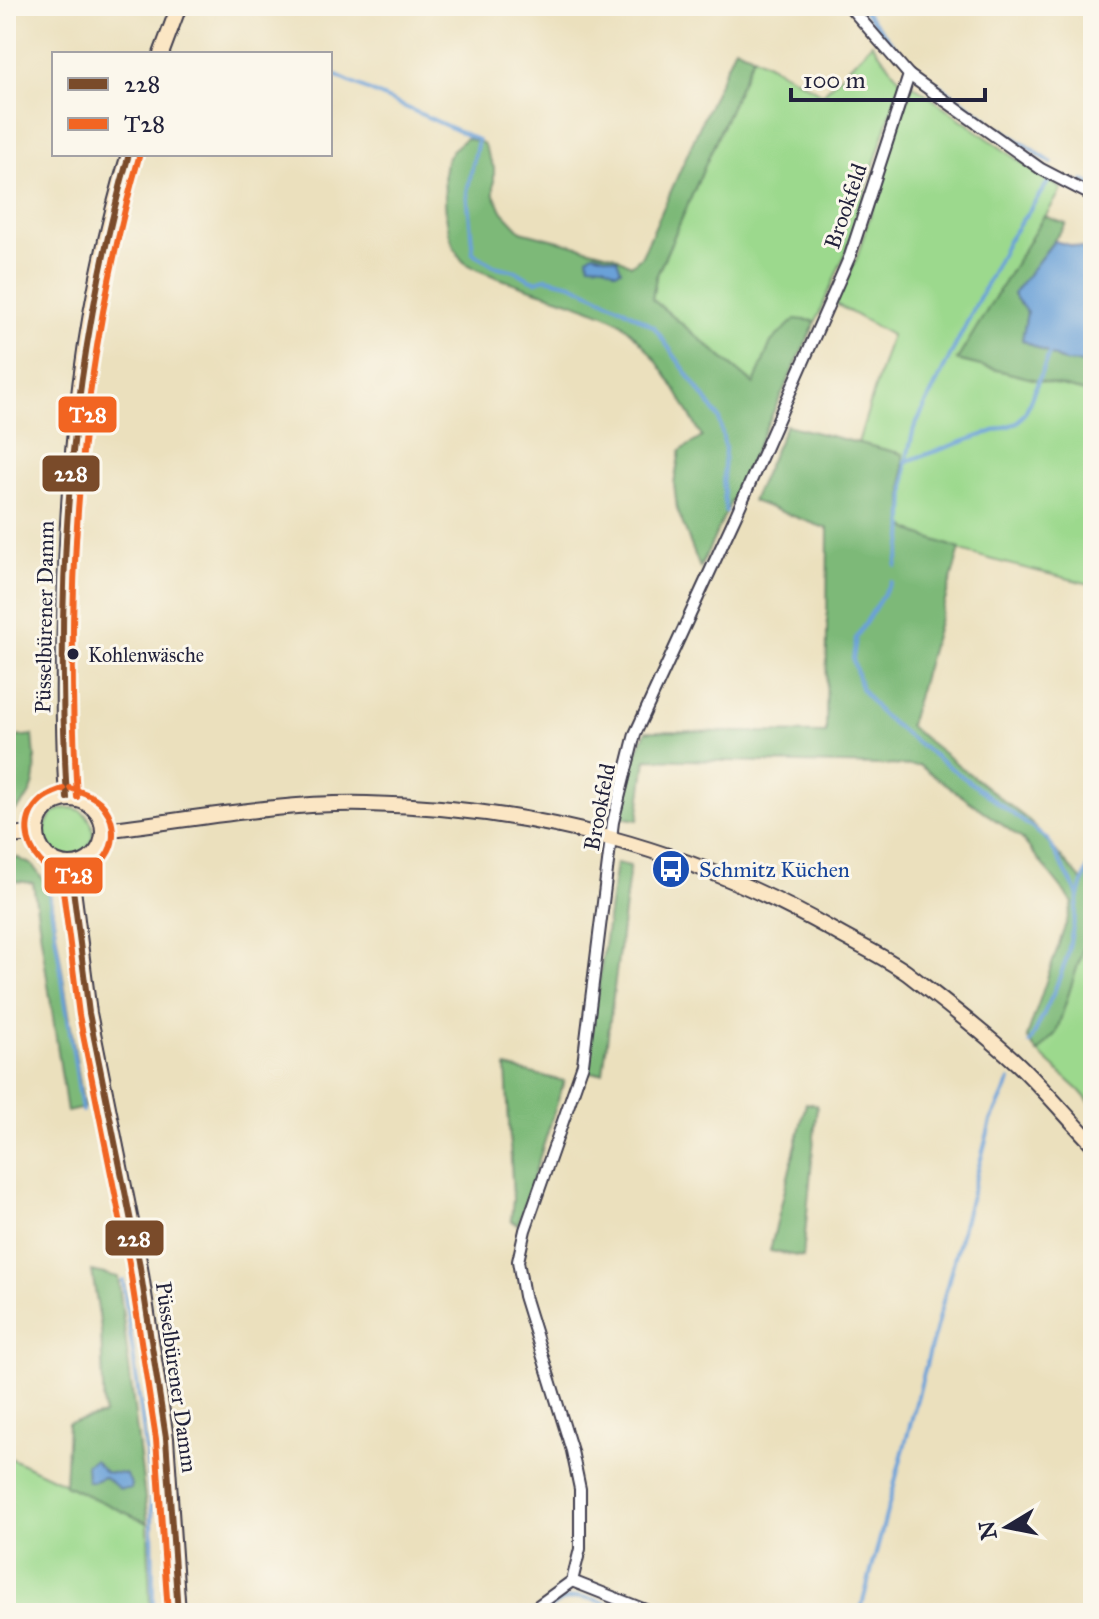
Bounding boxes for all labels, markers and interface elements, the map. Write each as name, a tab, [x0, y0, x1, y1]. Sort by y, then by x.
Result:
legend	[52, 52, 332, 156]
scale bar	[791, 52, 985, 102]
text: 100 m	[803, 65, 866, 95]
text: 228	[124, 69, 160, 99]
text: T28	[124, 109, 165, 139]
street label: Brookfeld	[818, 160, 873, 252]
line badge: T28	[57, 395, 118, 434]
text: T28	[68, 401, 107, 428]
line badge: 228	[41, 454, 101, 493]
text: 228	[54, 460, 88, 487]
street label: Püsselbürener Damm	[29, 520, 60, 714]
place label: Kohlenwäsche	[88, 643, 204, 667]
marker: Kohlenwäsche	[65, 646, 81, 662]
street label: Brookfeld	[578, 761, 621, 853]
bus stop icon: Schmitz Küchen	[650, 848, 692, 890]
line badge: T28	[43, 856, 104, 895]
place label: Schmitz Küchen	[699, 856, 850, 883]
text: T28	[54, 862, 93, 889]
line badge: 228	[104, 1219, 165, 1257]
text: 228	[117, 1225, 151, 1252]
street label: Püsselbürener Damm	[150, 1280, 203, 1475]
north arrow	[967, 1487, 1047, 1567]
text: N	[973, 1519, 1003, 1542]

